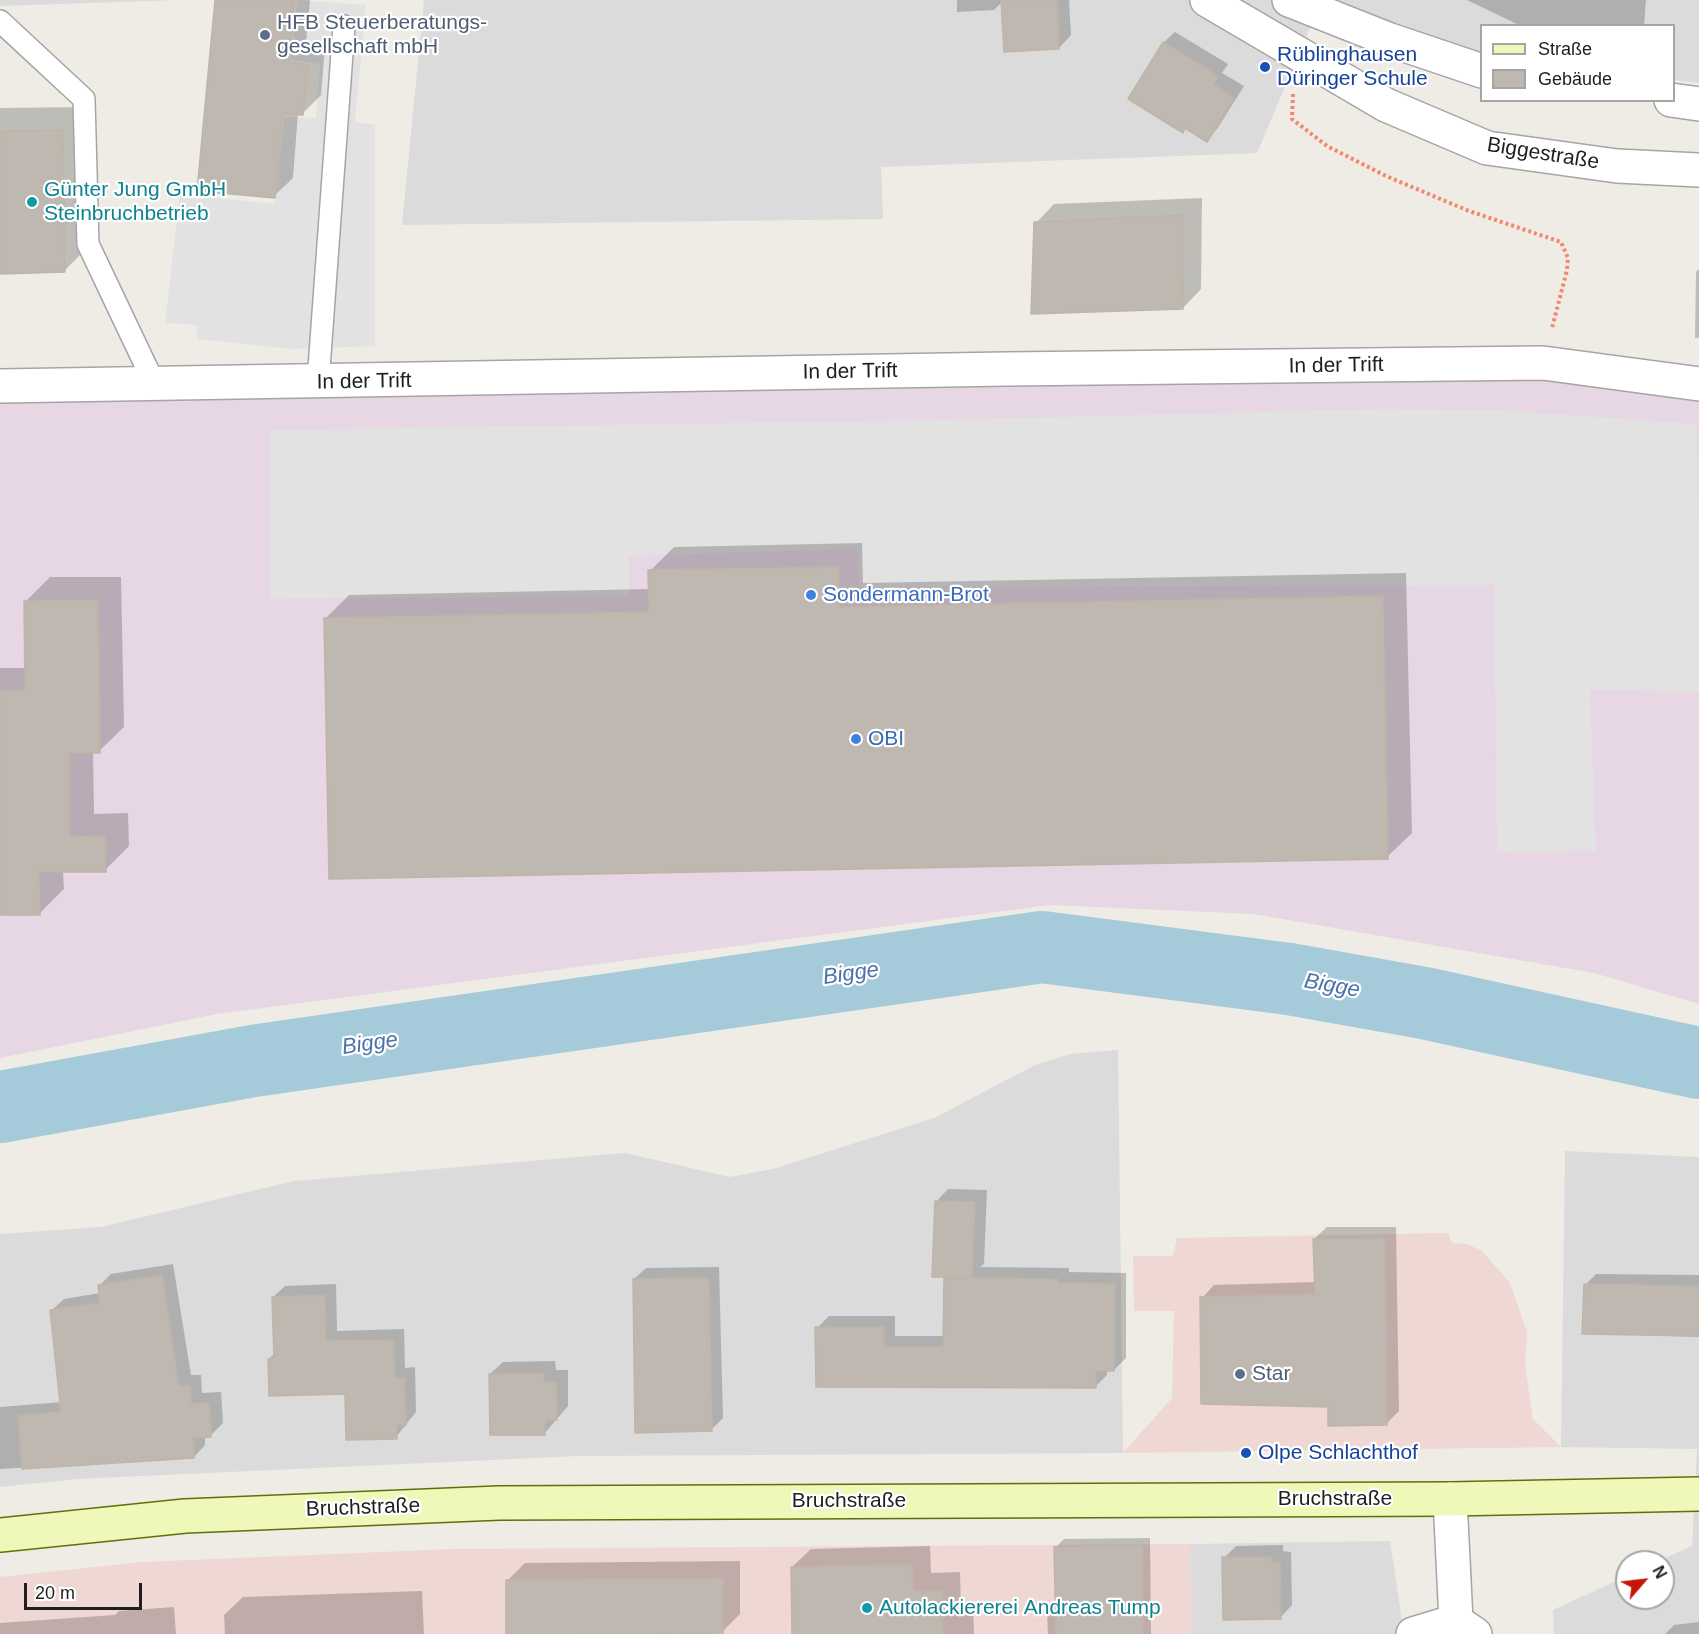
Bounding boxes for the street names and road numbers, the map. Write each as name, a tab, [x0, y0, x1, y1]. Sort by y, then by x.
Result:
street label: Biggestraße	[1485, 133, 1601, 175]
street label: In der Trift	[1288, 353, 1384, 379]
street label: In der Trift	[802, 359, 898, 385]
street label: In der Trift	[316, 369, 412, 395]
street label: Bruchstraße	[1278, 1486, 1392, 1512]
street label: Bruchstraße	[792, 1488, 906, 1514]
street label: Bruchstraße	[305, 1493, 421, 1523]

